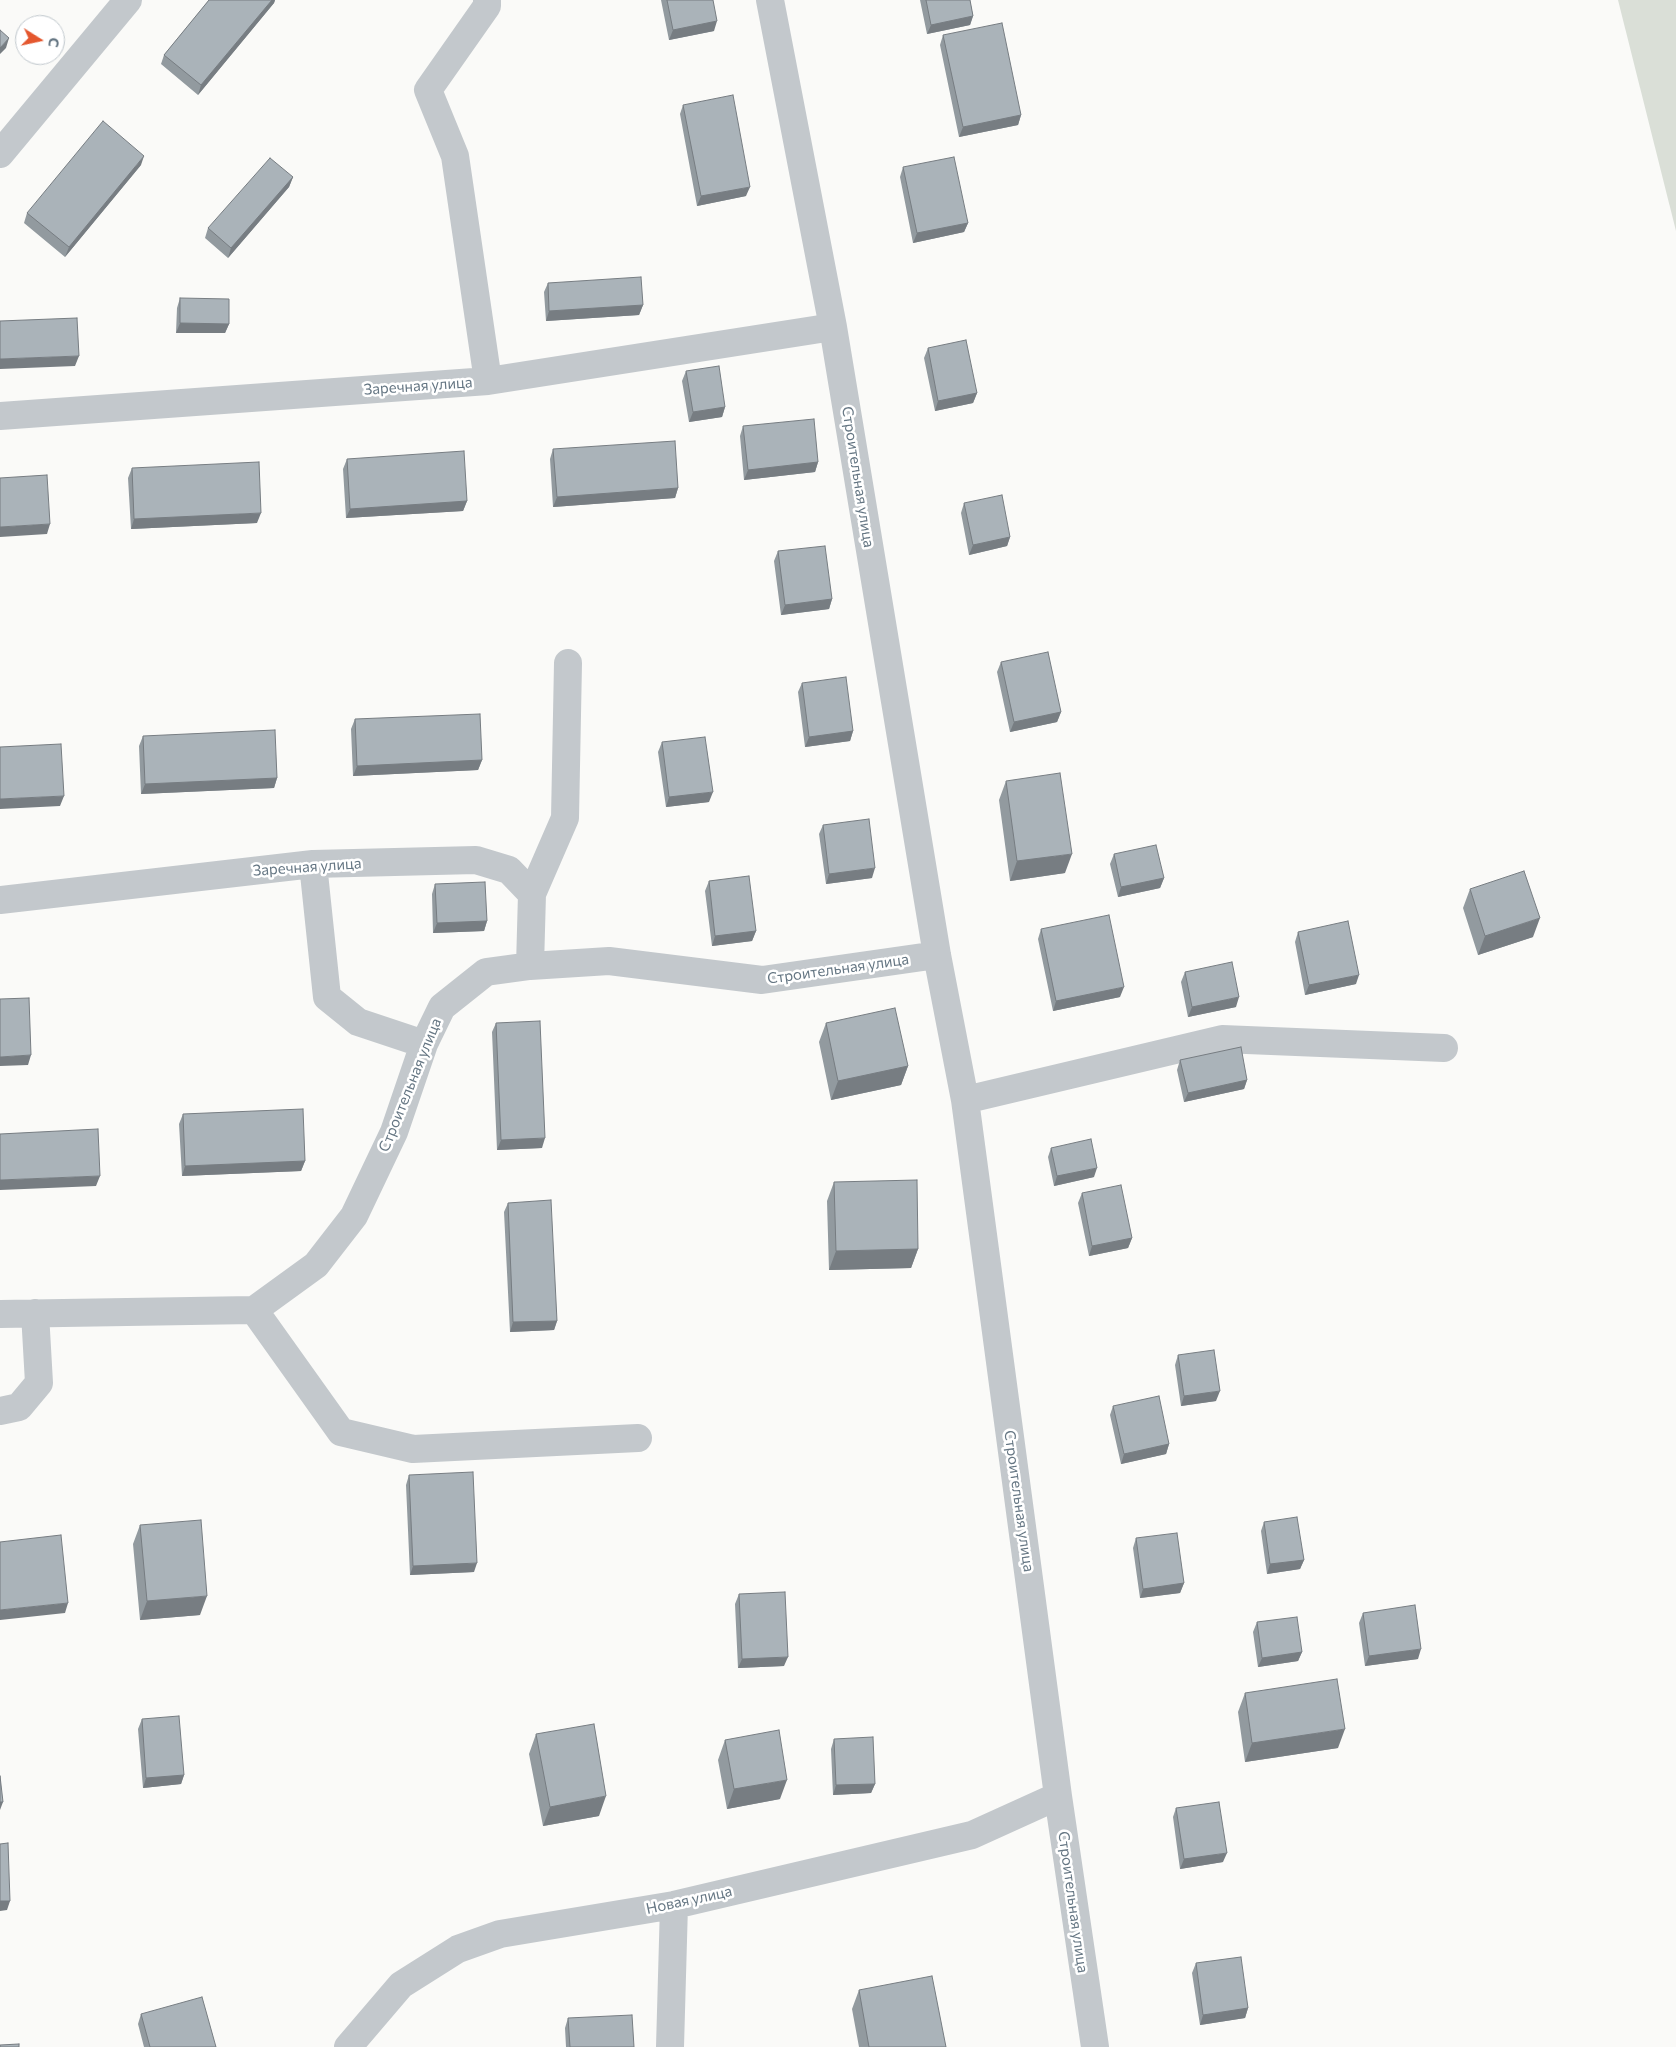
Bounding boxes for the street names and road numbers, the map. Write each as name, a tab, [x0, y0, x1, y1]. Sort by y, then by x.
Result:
street label: Заречная улица	[363, 373, 473, 399]
street label: Строительная улица	[838, 405, 878, 549]
street label: Заречная улица	[252, 854, 362, 880]
street label: Строительная улица	[766, 950, 910, 988]
street label: Строительная улица	[375, 1015, 445, 1155]
street label: Строительная улица	[1000, 1429, 1038, 1573]
street label: Строительная улица	[1054, 1830, 1092, 1974]
street label: Новая улица	[644, 1882, 734, 1918]

